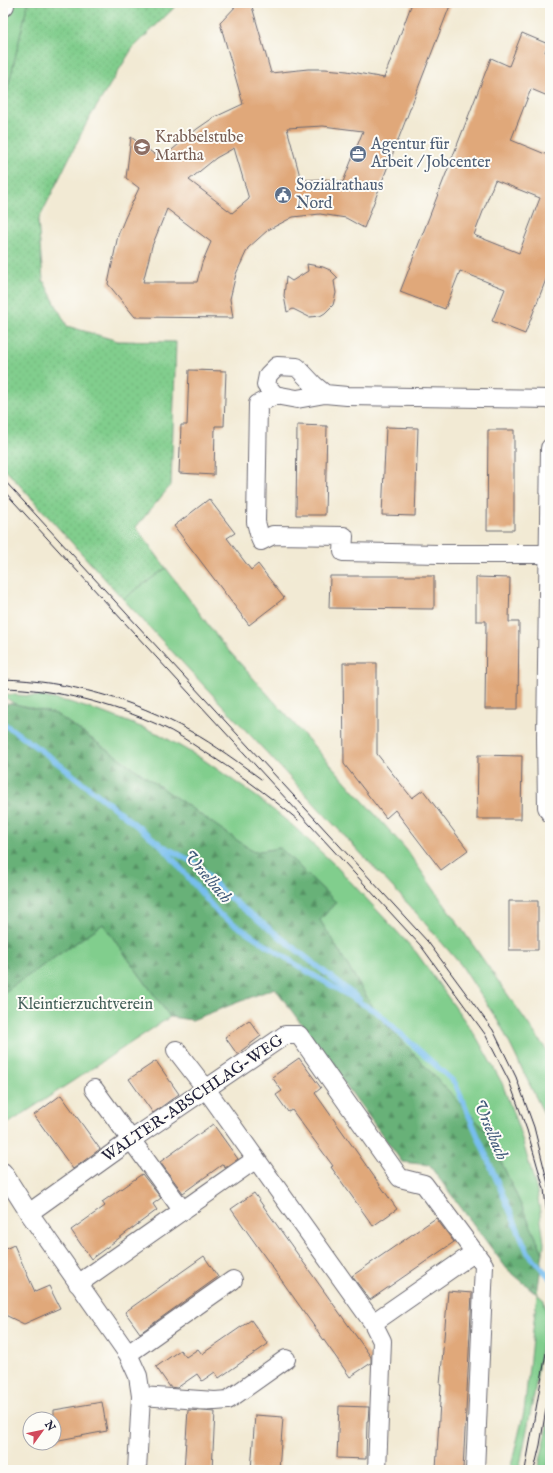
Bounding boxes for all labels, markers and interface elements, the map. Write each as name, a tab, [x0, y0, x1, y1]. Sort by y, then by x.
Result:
place label: Krabbelstube Martha	[155, 128, 244, 166]
place label: Agentur für Arbeit / Jobcenter	[370, 135, 491, 173]
school or university icon: Krabbelstube Martha	[132, 137, 152, 157]
office icon: Agentur für Arbeit / Jobcenter	[348, 144, 368, 164]
place label: Sozialrathaus Nord	[296, 176, 384, 214]
public building icon: Sozialrathaus Nord	[273, 185, 293, 205]
water label: Urselbach	[178, 846, 236, 908]
park label: Kleintierzuchtverein	[17, 995, 153, 1015]
street label: WALTER-ABSCHLAG-WEG	[99, 1031, 288, 1167]
water label: Urselbach	[468, 1096, 512, 1164]
north arrow	[22, 1411, 62, 1451]
text: N	[41, 1417, 58, 1434]

